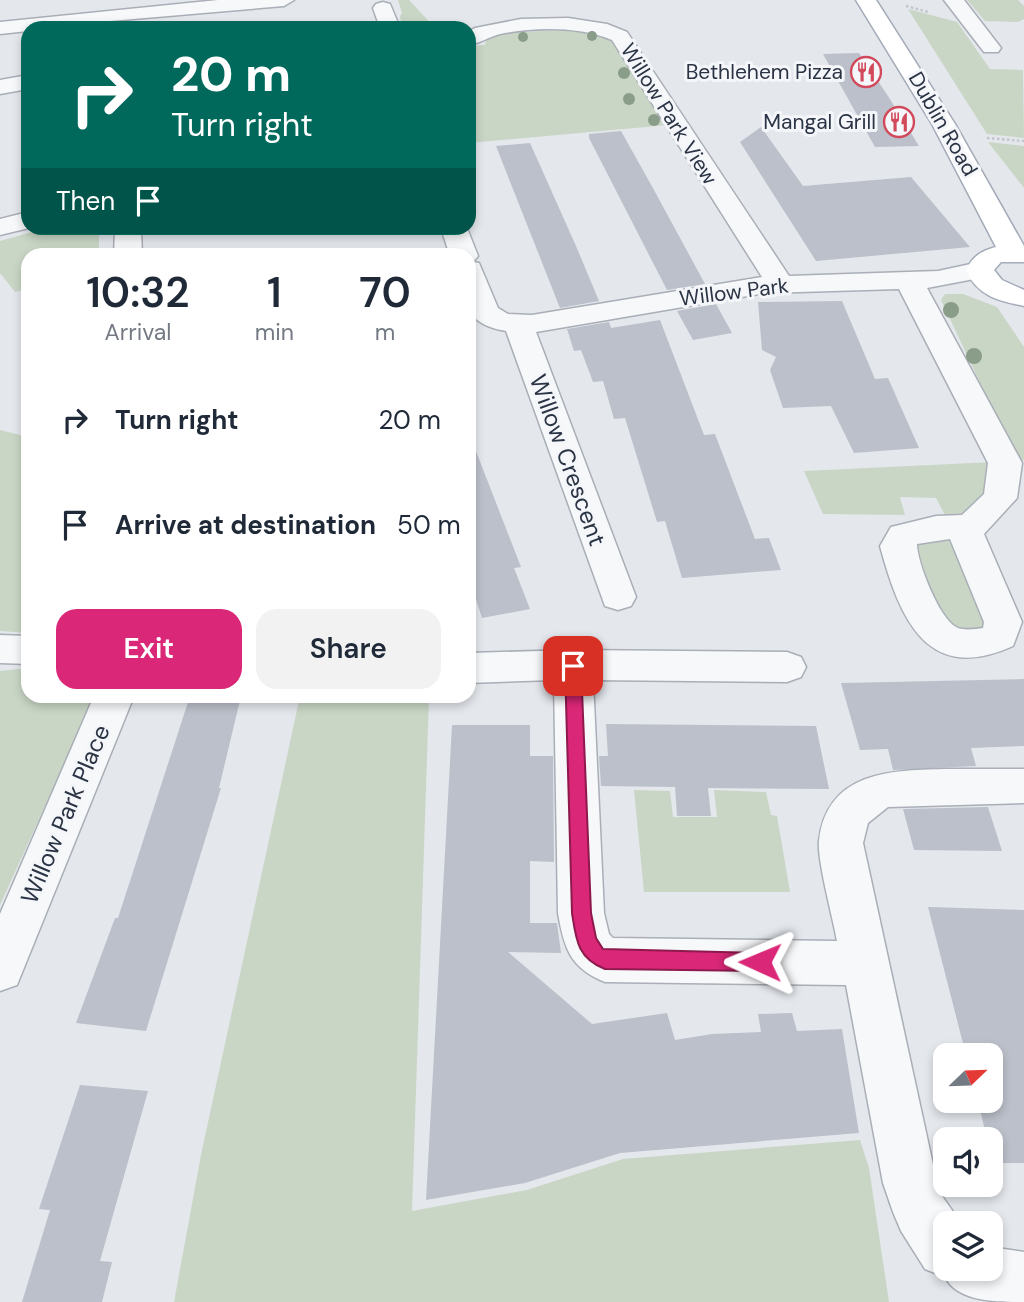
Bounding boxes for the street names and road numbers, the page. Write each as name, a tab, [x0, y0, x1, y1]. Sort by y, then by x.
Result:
street label: Willow Park View	[614, 38, 724, 190]
street label: Dublin Road	[902, 67, 984, 181]
street label: Willow Park	[678, 271, 791, 313]
street label: Willow Crescent	[523, 370, 613, 550]
street label: Willow Park Place	[13, 720, 117, 908]

